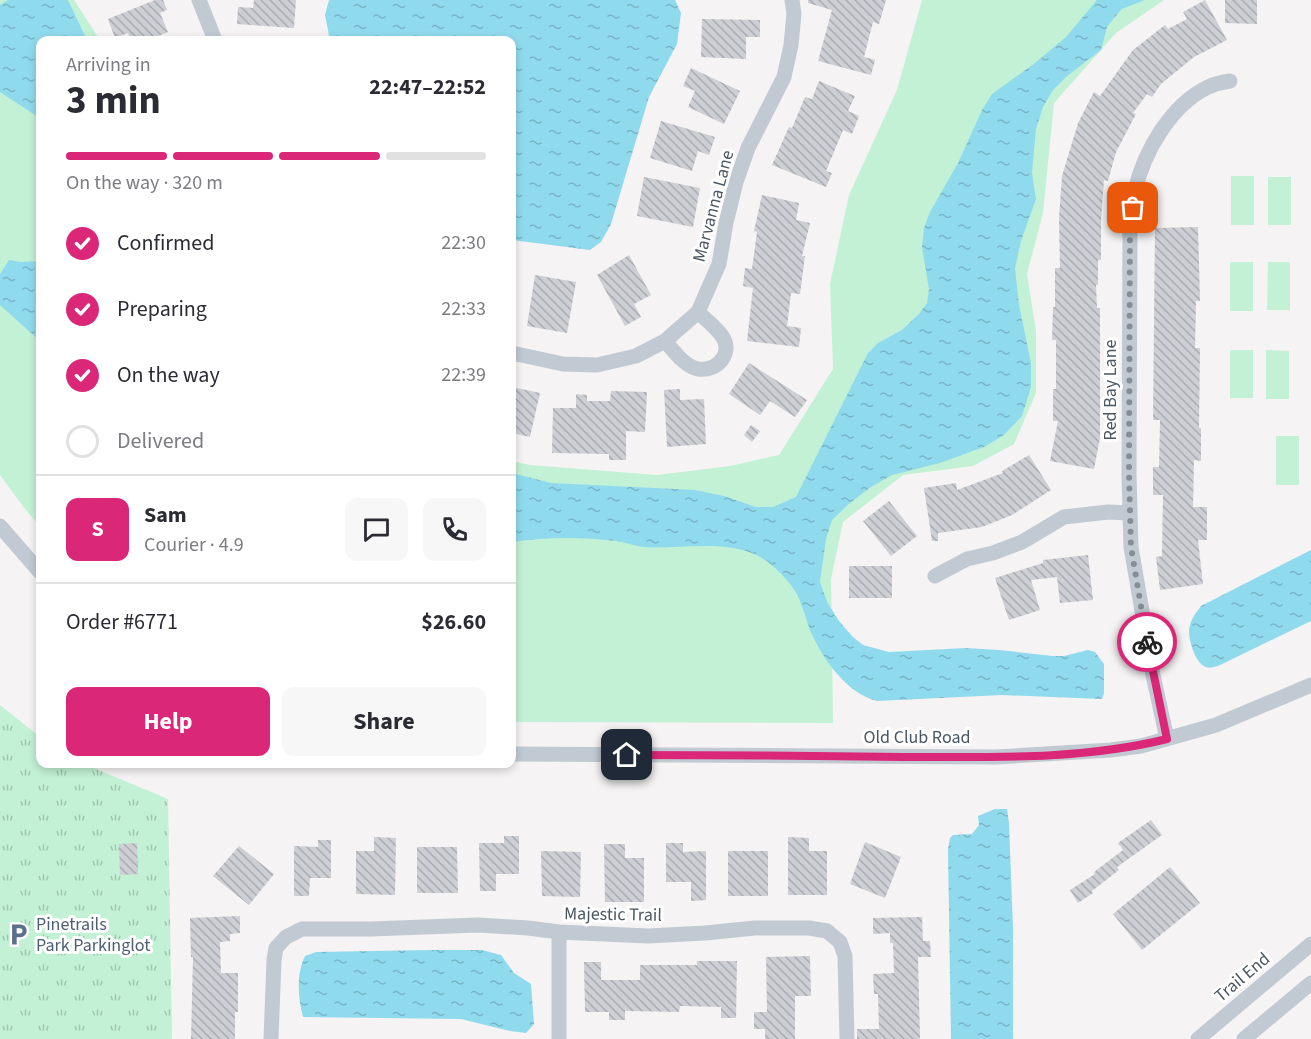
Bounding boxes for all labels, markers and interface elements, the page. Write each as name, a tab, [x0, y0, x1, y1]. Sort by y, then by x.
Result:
text: Arriving in	[66, 51, 151, 79]
text: 22:47–22:52	[369, 71, 486, 103]
text: 3 min	[66, 73, 161, 129]
street label: Marvanna Lane	[687, 147, 740, 265]
text: On the way · 320 m	[66, 169, 223, 197]
pin	[1107, 182, 1158, 233]
icon: bag	[1116, 191, 1149, 224]
icon: check	[66, 227, 99, 260]
text: Confirmed	[117, 227, 214, 259]
text: 22:30	[441, 229, 486, 257]
icon: check	[66, 293, 99, 326]
text: Preparing	[117, 293, 207, 325]
text: 22:33	[441, 295, 486, 323]
street label: Red Bay Lane	[1098, 340, 1123, 440]
icon: check	[66, 359, 99, 392]
text: On the way	[117, 359, 220, 391]
text: 22:39	[441, 361, 486, 389]
text: Delivered	[117, 425, 204, 457]
button: chat	[345, 498, 408, 561]
button: phone	[423, 498, 486, 561]
text: Sam	[144, 499, 187, 531]
text: S	[91, 513, 104, 545]
text: Courier · 4.9	[144, 531, 244, 559]
text: Order #6771	[66, 606, 178, 638]
text: $26.60	[421, 606, 486, 638]
courier	[1117, 612, 1177, 672]
icon: bike	[1131, 626, 1164, 659]
button: Help	[66, 687, 270, 756]
button: Share	[282, 687, 486, 756]
street label: Old Club Road	[864, 725, 970, 750]
pin	[601, 729, 652, 780]
icon: home	[610, 738, 643, 771]
street label: Majestic Trail	[564, 901, 662, 928]
place label: Pinetrails Park Parkinglot	[36, 912, 150, 958]
parking icon: Pinetrails Park Parkinglot	[5, 921, 31, 947]
street label: Trail End	[1209, 947, 1276, 1008]

